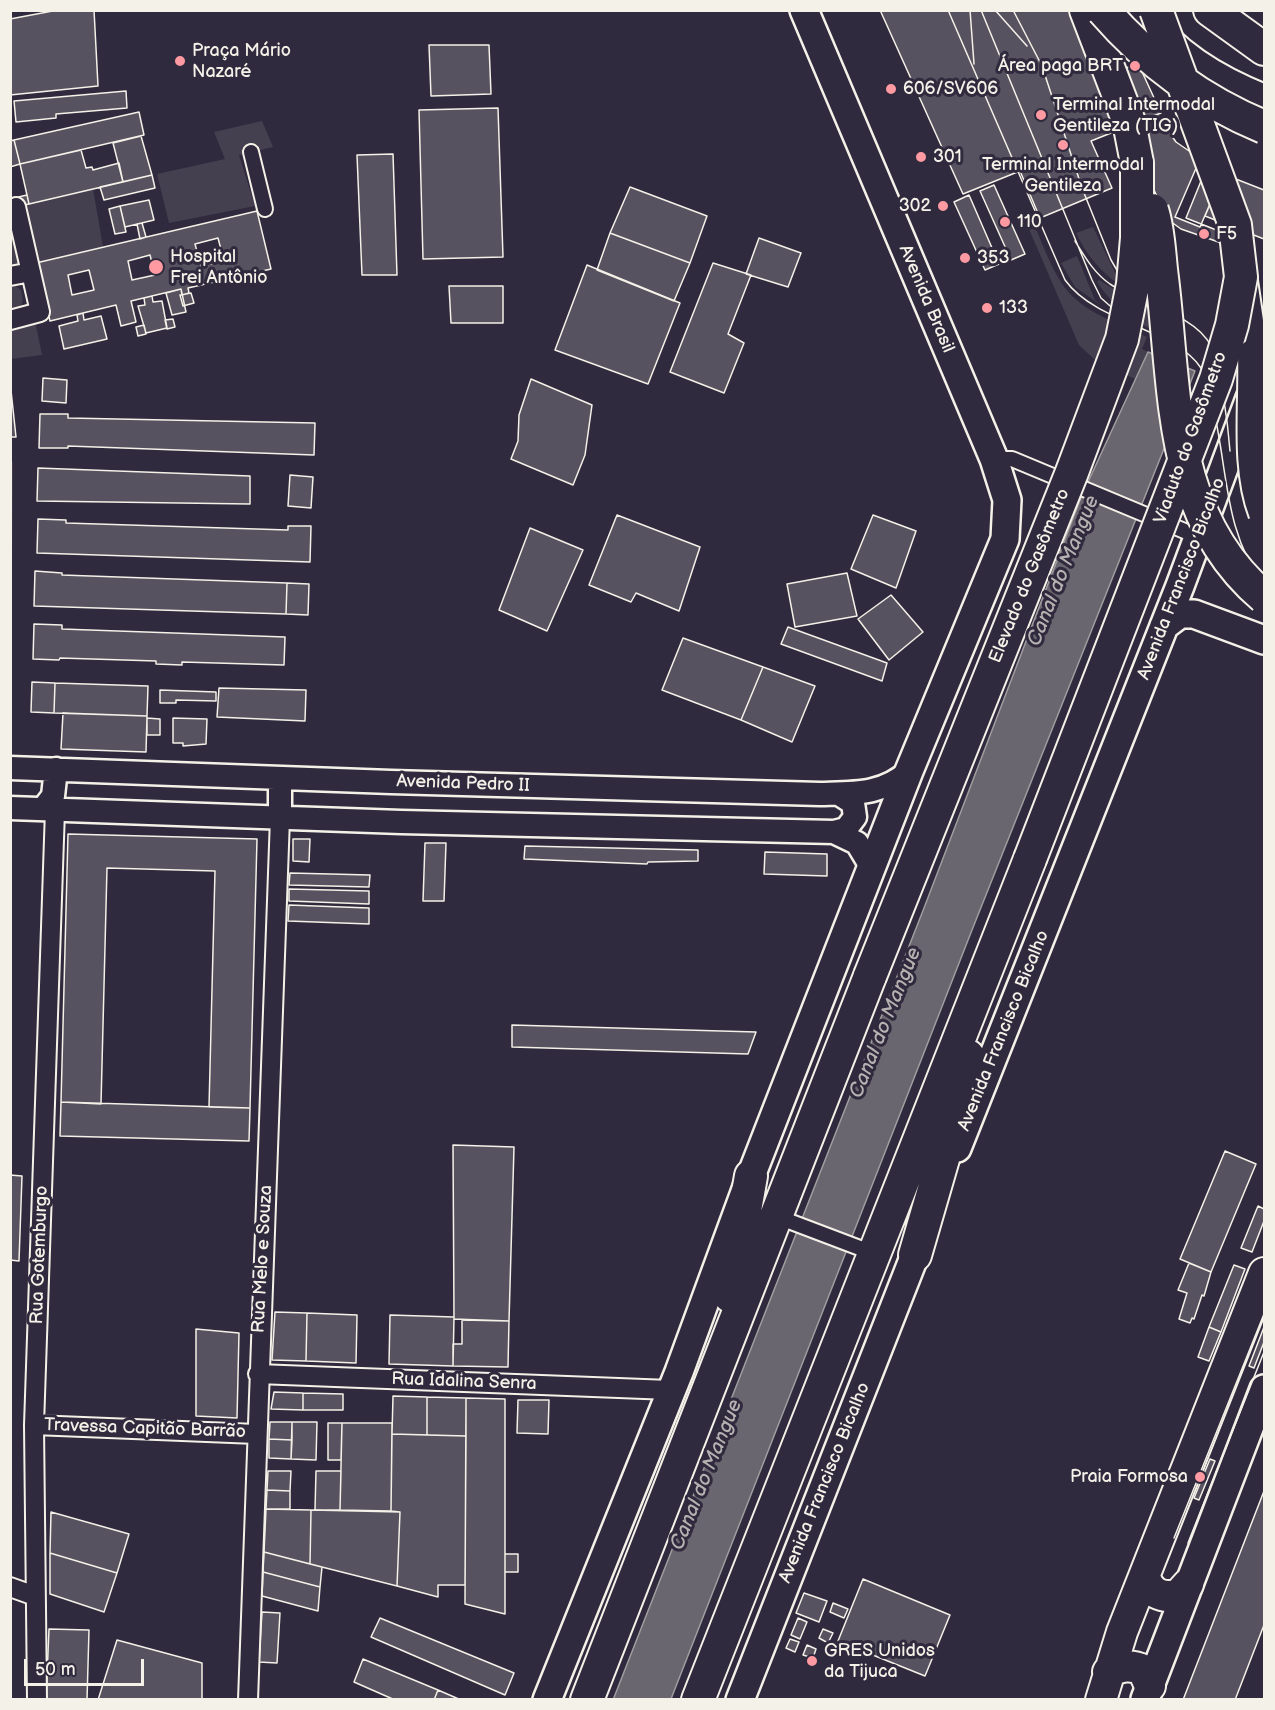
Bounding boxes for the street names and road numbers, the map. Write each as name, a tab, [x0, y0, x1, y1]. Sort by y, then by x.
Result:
street label: Avenida Brasil	[894, 242, 958, 356]
street label: Viaduto do Gasômetro	[1150, 349, 1232, 527]
street label: Avenida Francisco Bicalho	[1133, 475, 1231, 683]
street label: Elevado do Gasômetro	[985, 486, 1075, 666]
street label: Avenida Pedro II	[396, 771, 530, 797]
street label: Avenida Francisco Bicalho	[954, 928, 1054, 1134]
street label: Rua Melo e Souza	[248, 1184, 278, 1334]
street label: Rua Gotemburgo	[27, 1185, 53, 1325]
street label: Rua Idalina Senra	[391, 1369, 537, 1395]
street label: Avenida Francisco Bicalho	[775, 1380, 875, 1586]
street label: Travessa Capitão Barrão	[44, 1415, 246, 1443]

